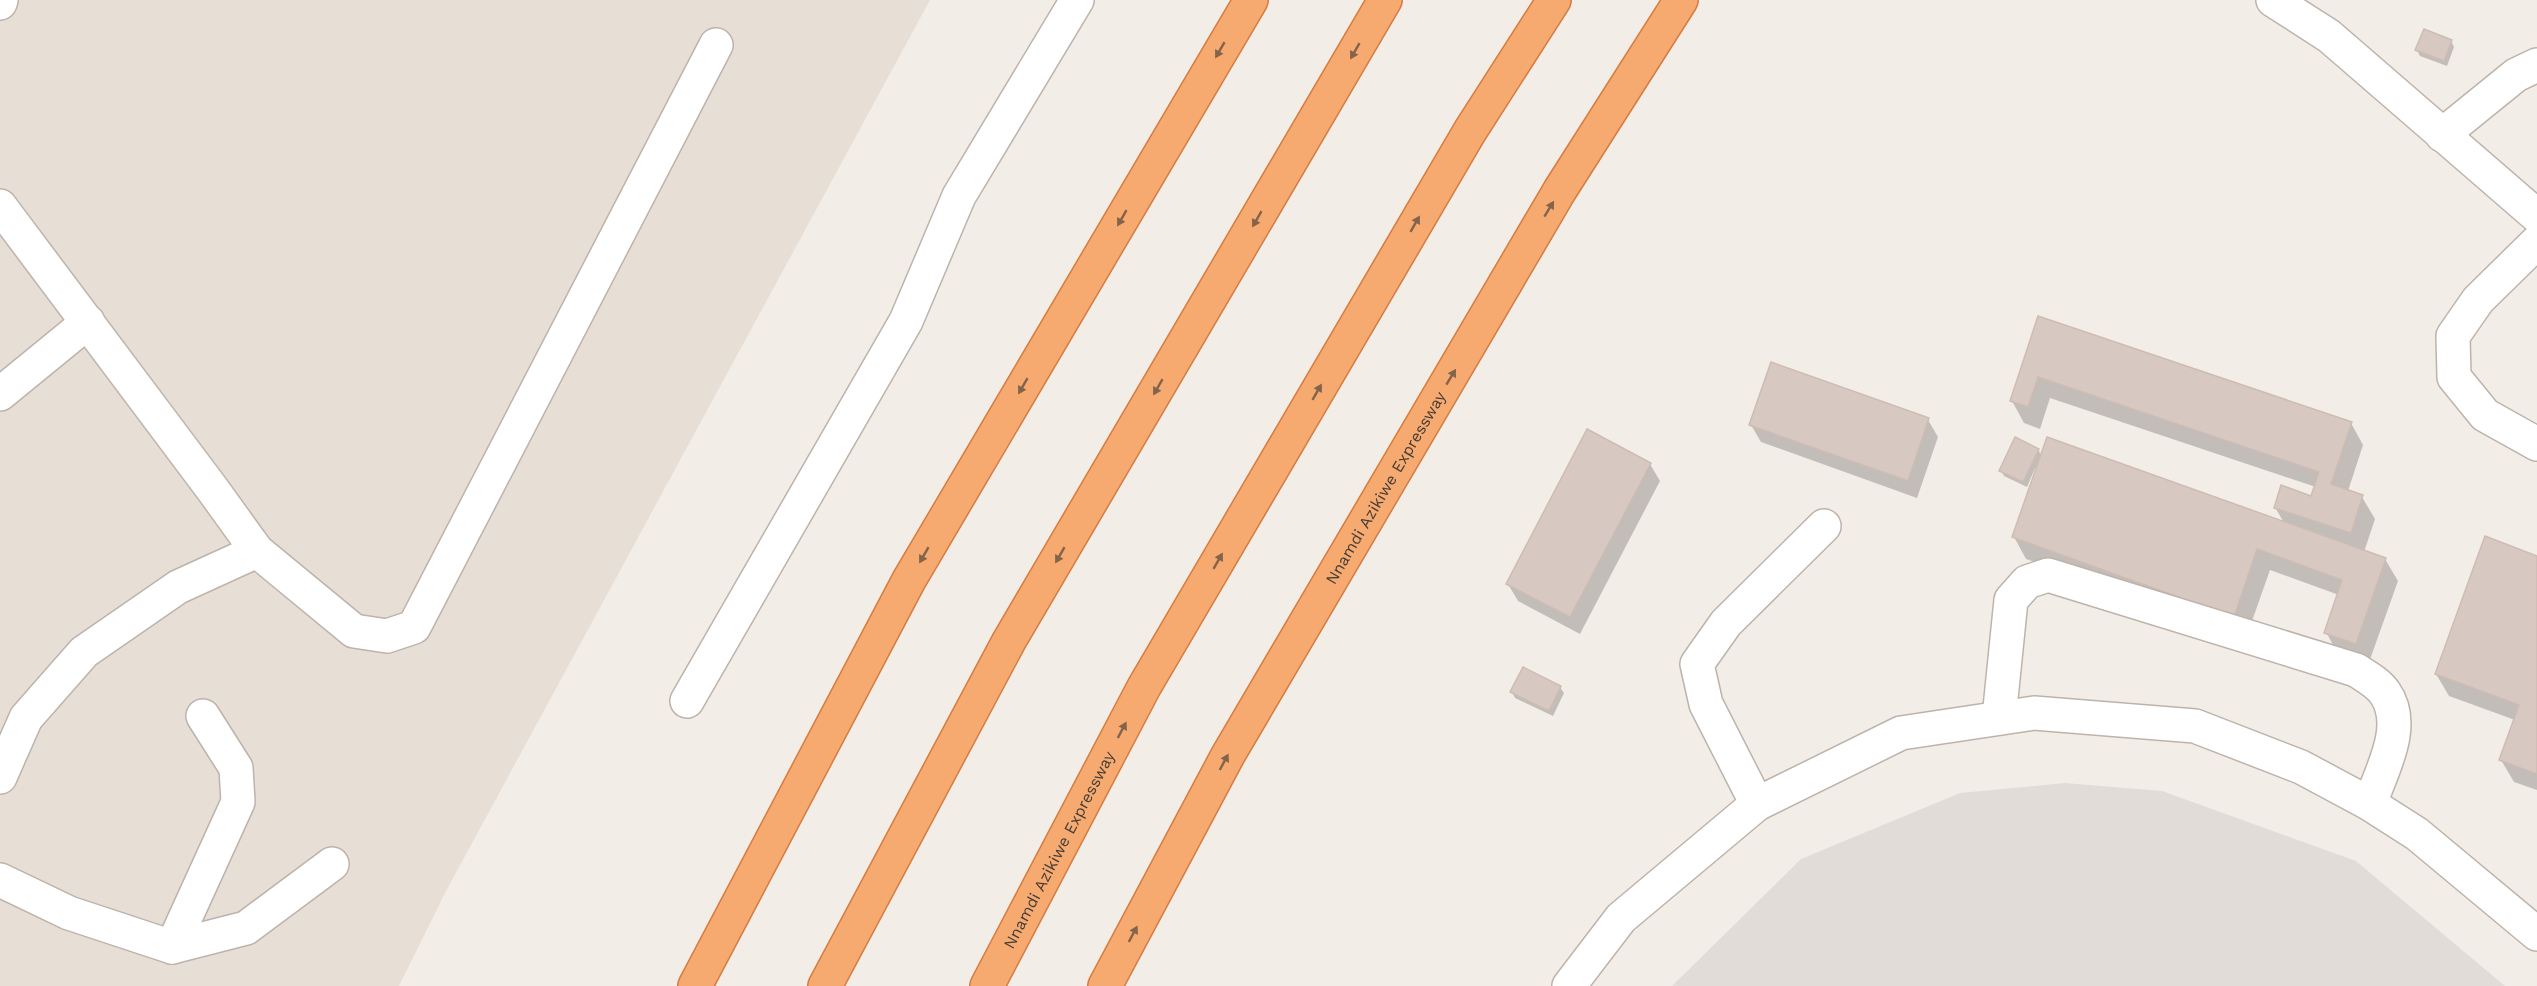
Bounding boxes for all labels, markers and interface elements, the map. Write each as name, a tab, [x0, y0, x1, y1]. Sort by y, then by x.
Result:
one-way arrow	[1215, 42, 1226, 58]
one-way arrow	[1350, 43, 1361, 59]
one-way arrow	[1544, 201, 1555, 217]
one-way arrow	[1116, 210, 1127, 226]
one-way arrow	[1251, 211, 1262, 227]
one-way arrow	[1410, 216, 1421, 232]
one-way arrow	[1445, 369, 1456, 385]
one-way arrow	[1018, 378, 1028, 395]
one-way arrow	[1153, 379, 1163, 396]
one-way arrow	[1312, 383, 1322, 400]
street label: Nnamdi Azikiwe Expressway	[1321, 387, 1450, 587]
one-way arrow	[919, 546, 929, 563]
one-way arrow	[1054, 547, 1065, 563]
one-way arrow	[1213, 553, 1224, 569]
one-way arrow	[1117, 721, 1127, 738]
street label: Nnamdi Azikiwe Expressway	[999, 747, 1119, 952]
one-way arrow	[1219, 753, 1229, 770]
one-way arrow	[1128, 926, 1138, 943]

